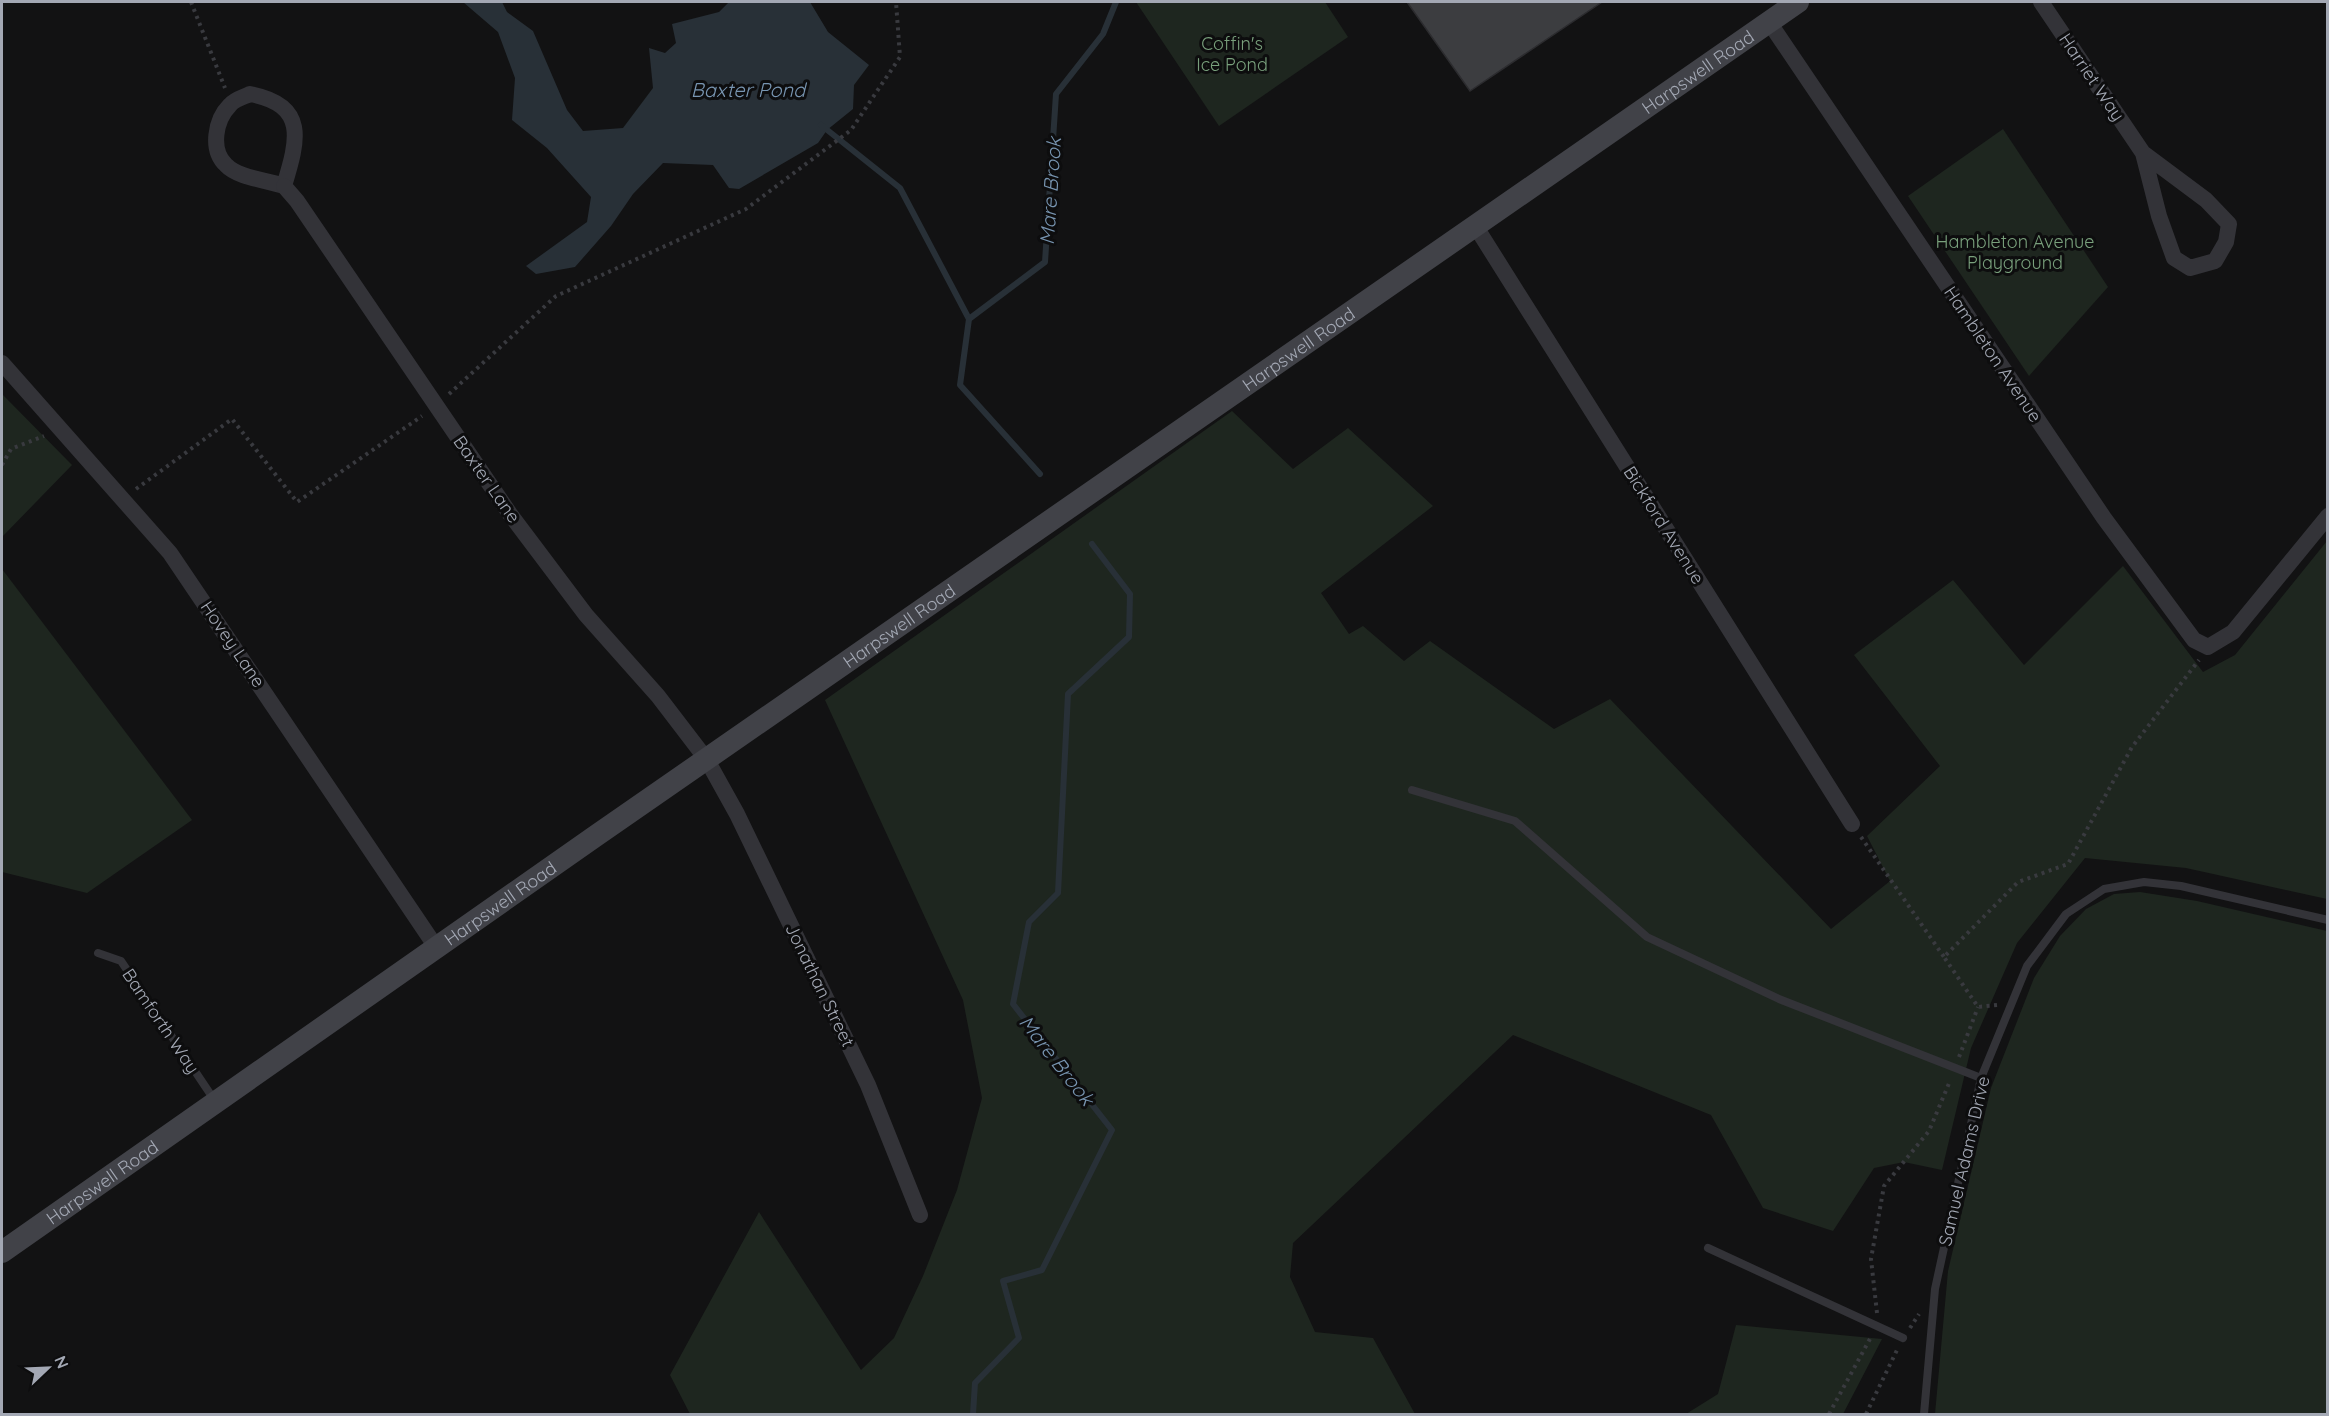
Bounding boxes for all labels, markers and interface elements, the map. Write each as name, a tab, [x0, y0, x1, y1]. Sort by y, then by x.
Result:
street label: Harpswell Road	[1637, 25, 1758, 119]
street label: Harriet Way	[2054, 29, 2130, 125]
park label: Coffin's Ice Pond	[1196, 32, 1268, 76]
water label: Baxter Pond	[691, 77, 808, 102]
water label: Mare Brook	[1034, 134, 1066, 246]
park label: Hambleton Avenue Playground	[1935, 230, 2095, 274]
street label: Hambleton Avenue	[1939, 282, 2047, 426]
street label: Harpswell Road	[1238, 302, 1359, 396]
street label: Baxter Lane	[449, 431, 525, 527]
street label: Bickford Avenue	[1618, 462, 1710, 588]
street label: Harpswell Road	[838, 579, 960, 673]
street label: Hovey Lane	[196, 596, 270, 692]
street label: Harpswell Road	[439, 856, 560, 950]
street label: Jonathan Street	[780, 920, 860, 1050]
street label: Bamforth Way	[117, 964, 205, 1078]
water label: Mare Brook	[1014, 1010, 1101, 1112]
street label: Samuel Adams Drive	[1933, 1074, 1995, 1248]
street label: Harpswell Road	[41, 1135, 162, 1229]
north arrow	[18, 1338, 78, 1398]
text: N	[50, 1353, 73, 1371]

